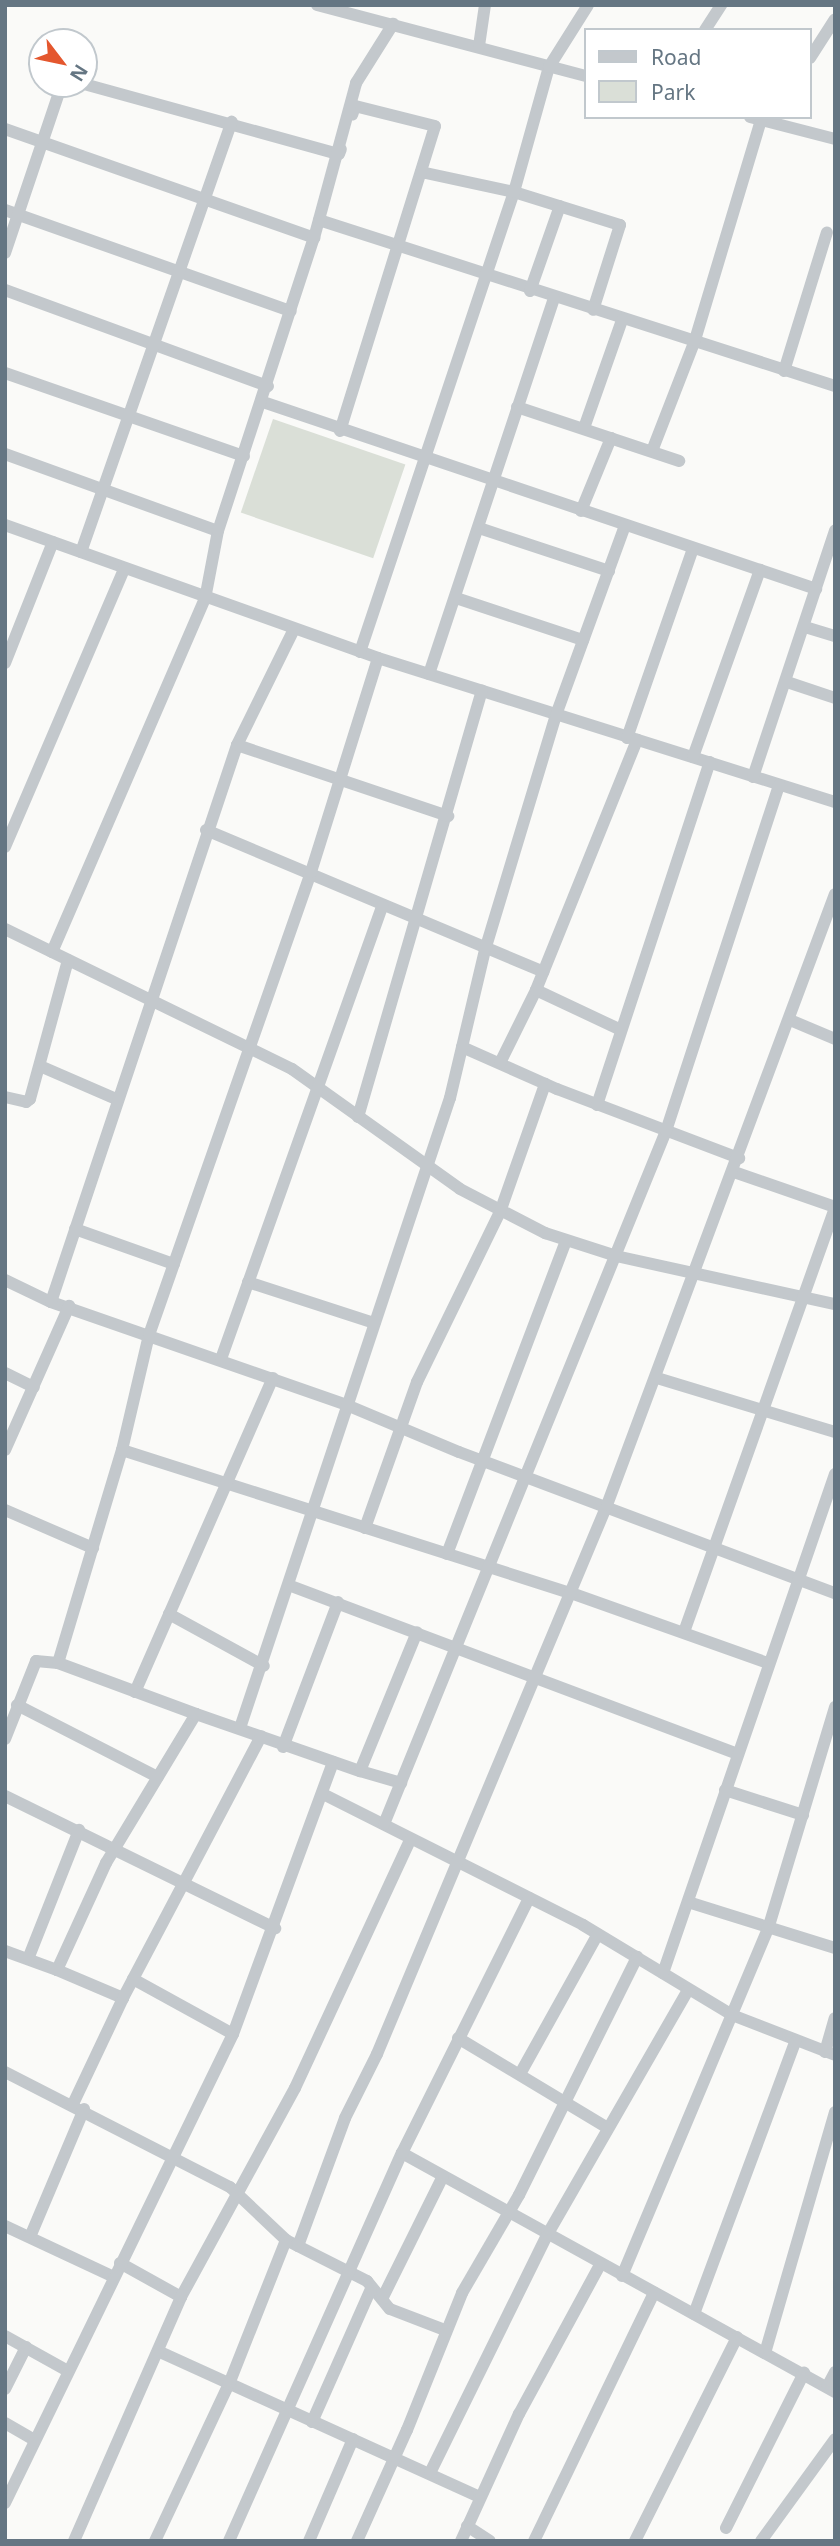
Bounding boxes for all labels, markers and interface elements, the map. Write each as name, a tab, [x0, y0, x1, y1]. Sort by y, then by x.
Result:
north arrow	[28, 28, 98, 98]
legend	[584, 28, 812, 119]
text: Road	[651, 43, 701, 71]
text: N	[64, 60, 94, 87]
text: Park	[651, 78, 695, 106]

